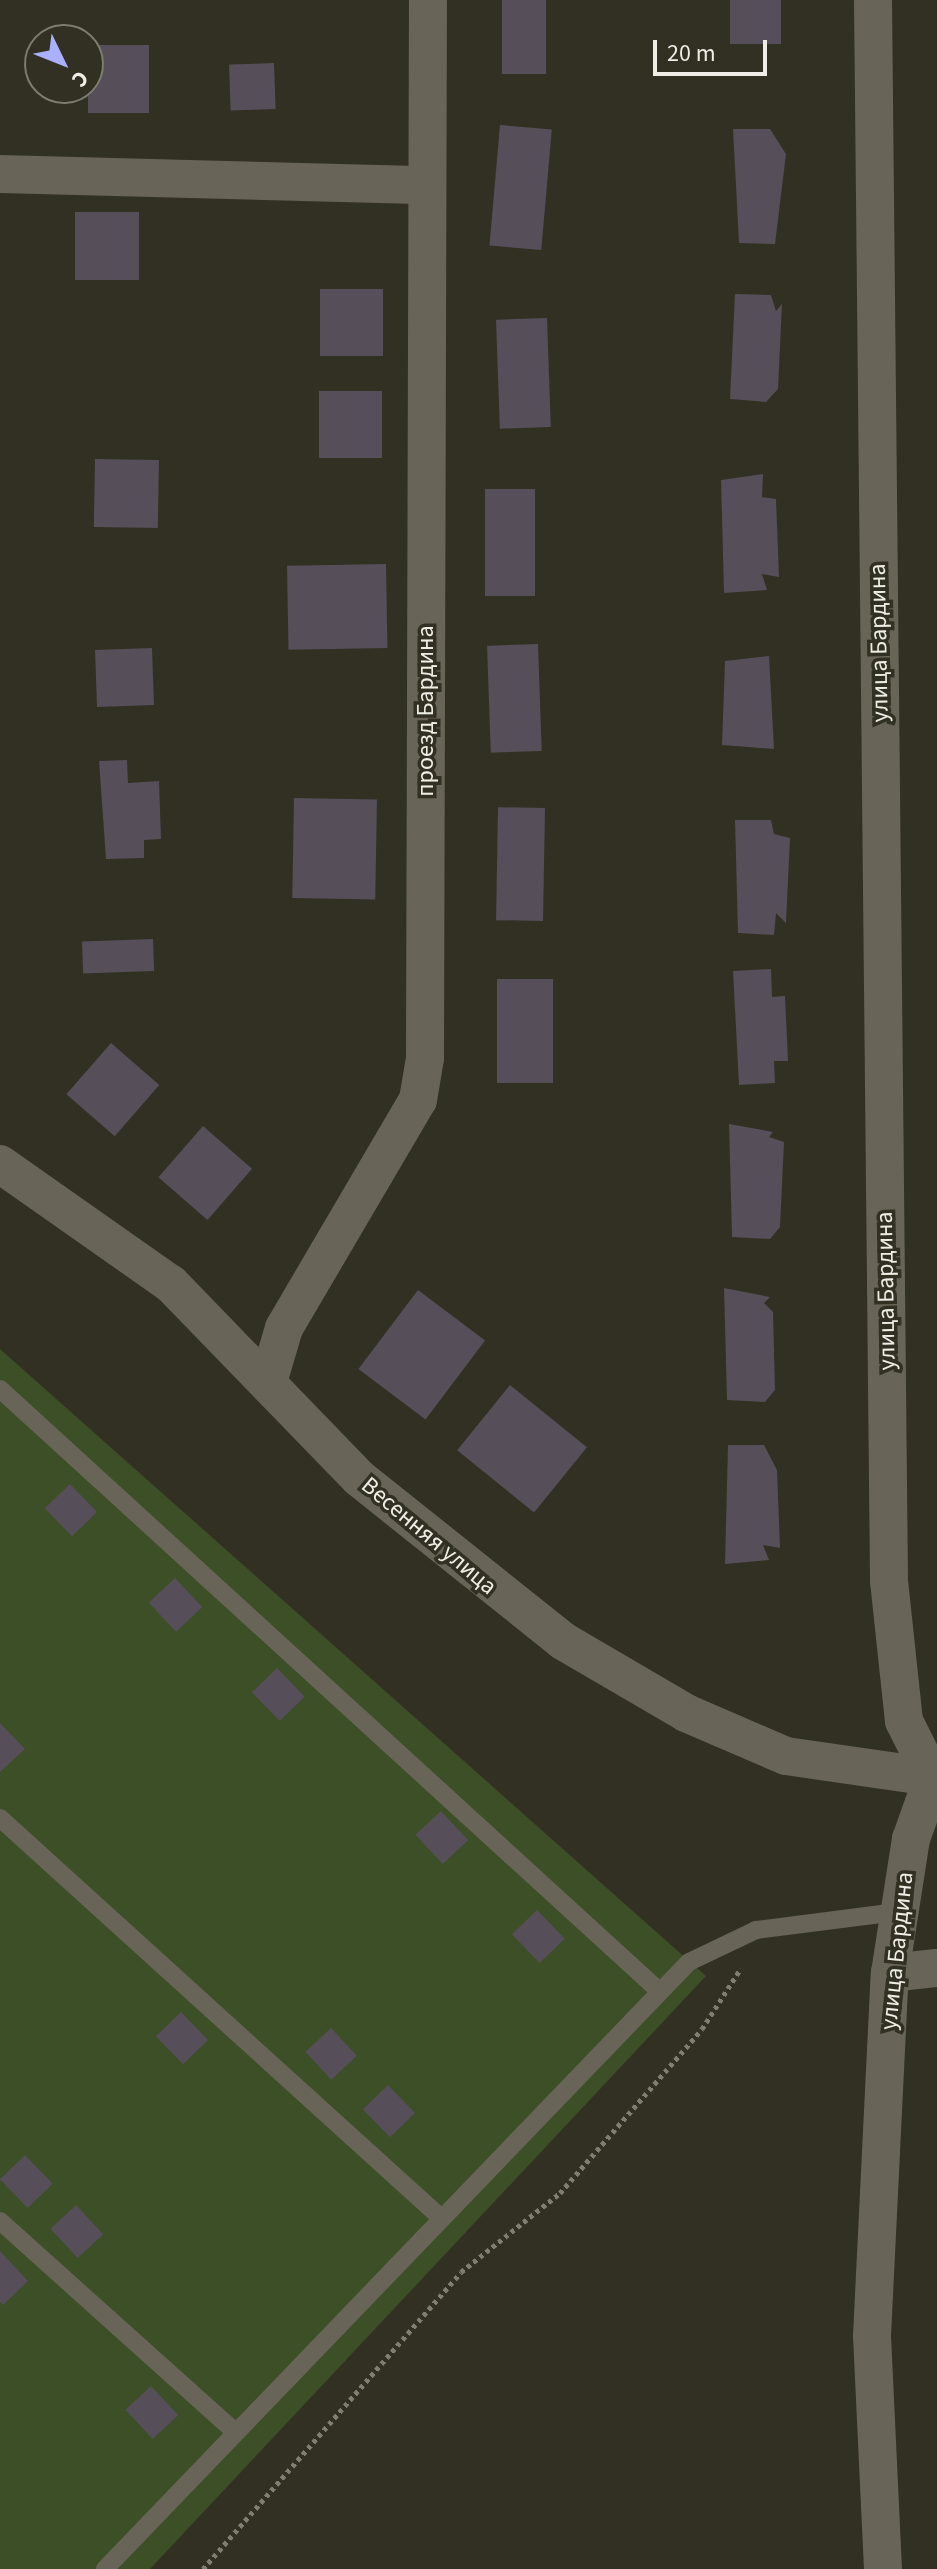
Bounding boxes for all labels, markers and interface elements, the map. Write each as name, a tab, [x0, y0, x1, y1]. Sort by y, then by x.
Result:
north arrow	[24, 24, 104, 104]
scale bar	[657, 24, 771, 74]
text: 20 m	[667, 36, 716, 71]
text: С	[64, 63, 96, 95]
street label: улица Бардина	[863, 563, 895, 723]
street label: проезд Бардина	[412, 625, 440, 797]
street label: улица Бардина	[870, 1211, 902, 1371]
street label: Весенняя улица	[355, 1471, 503, 1601]
street label: улица Бардина	[874, 1870, 920, 2032]

